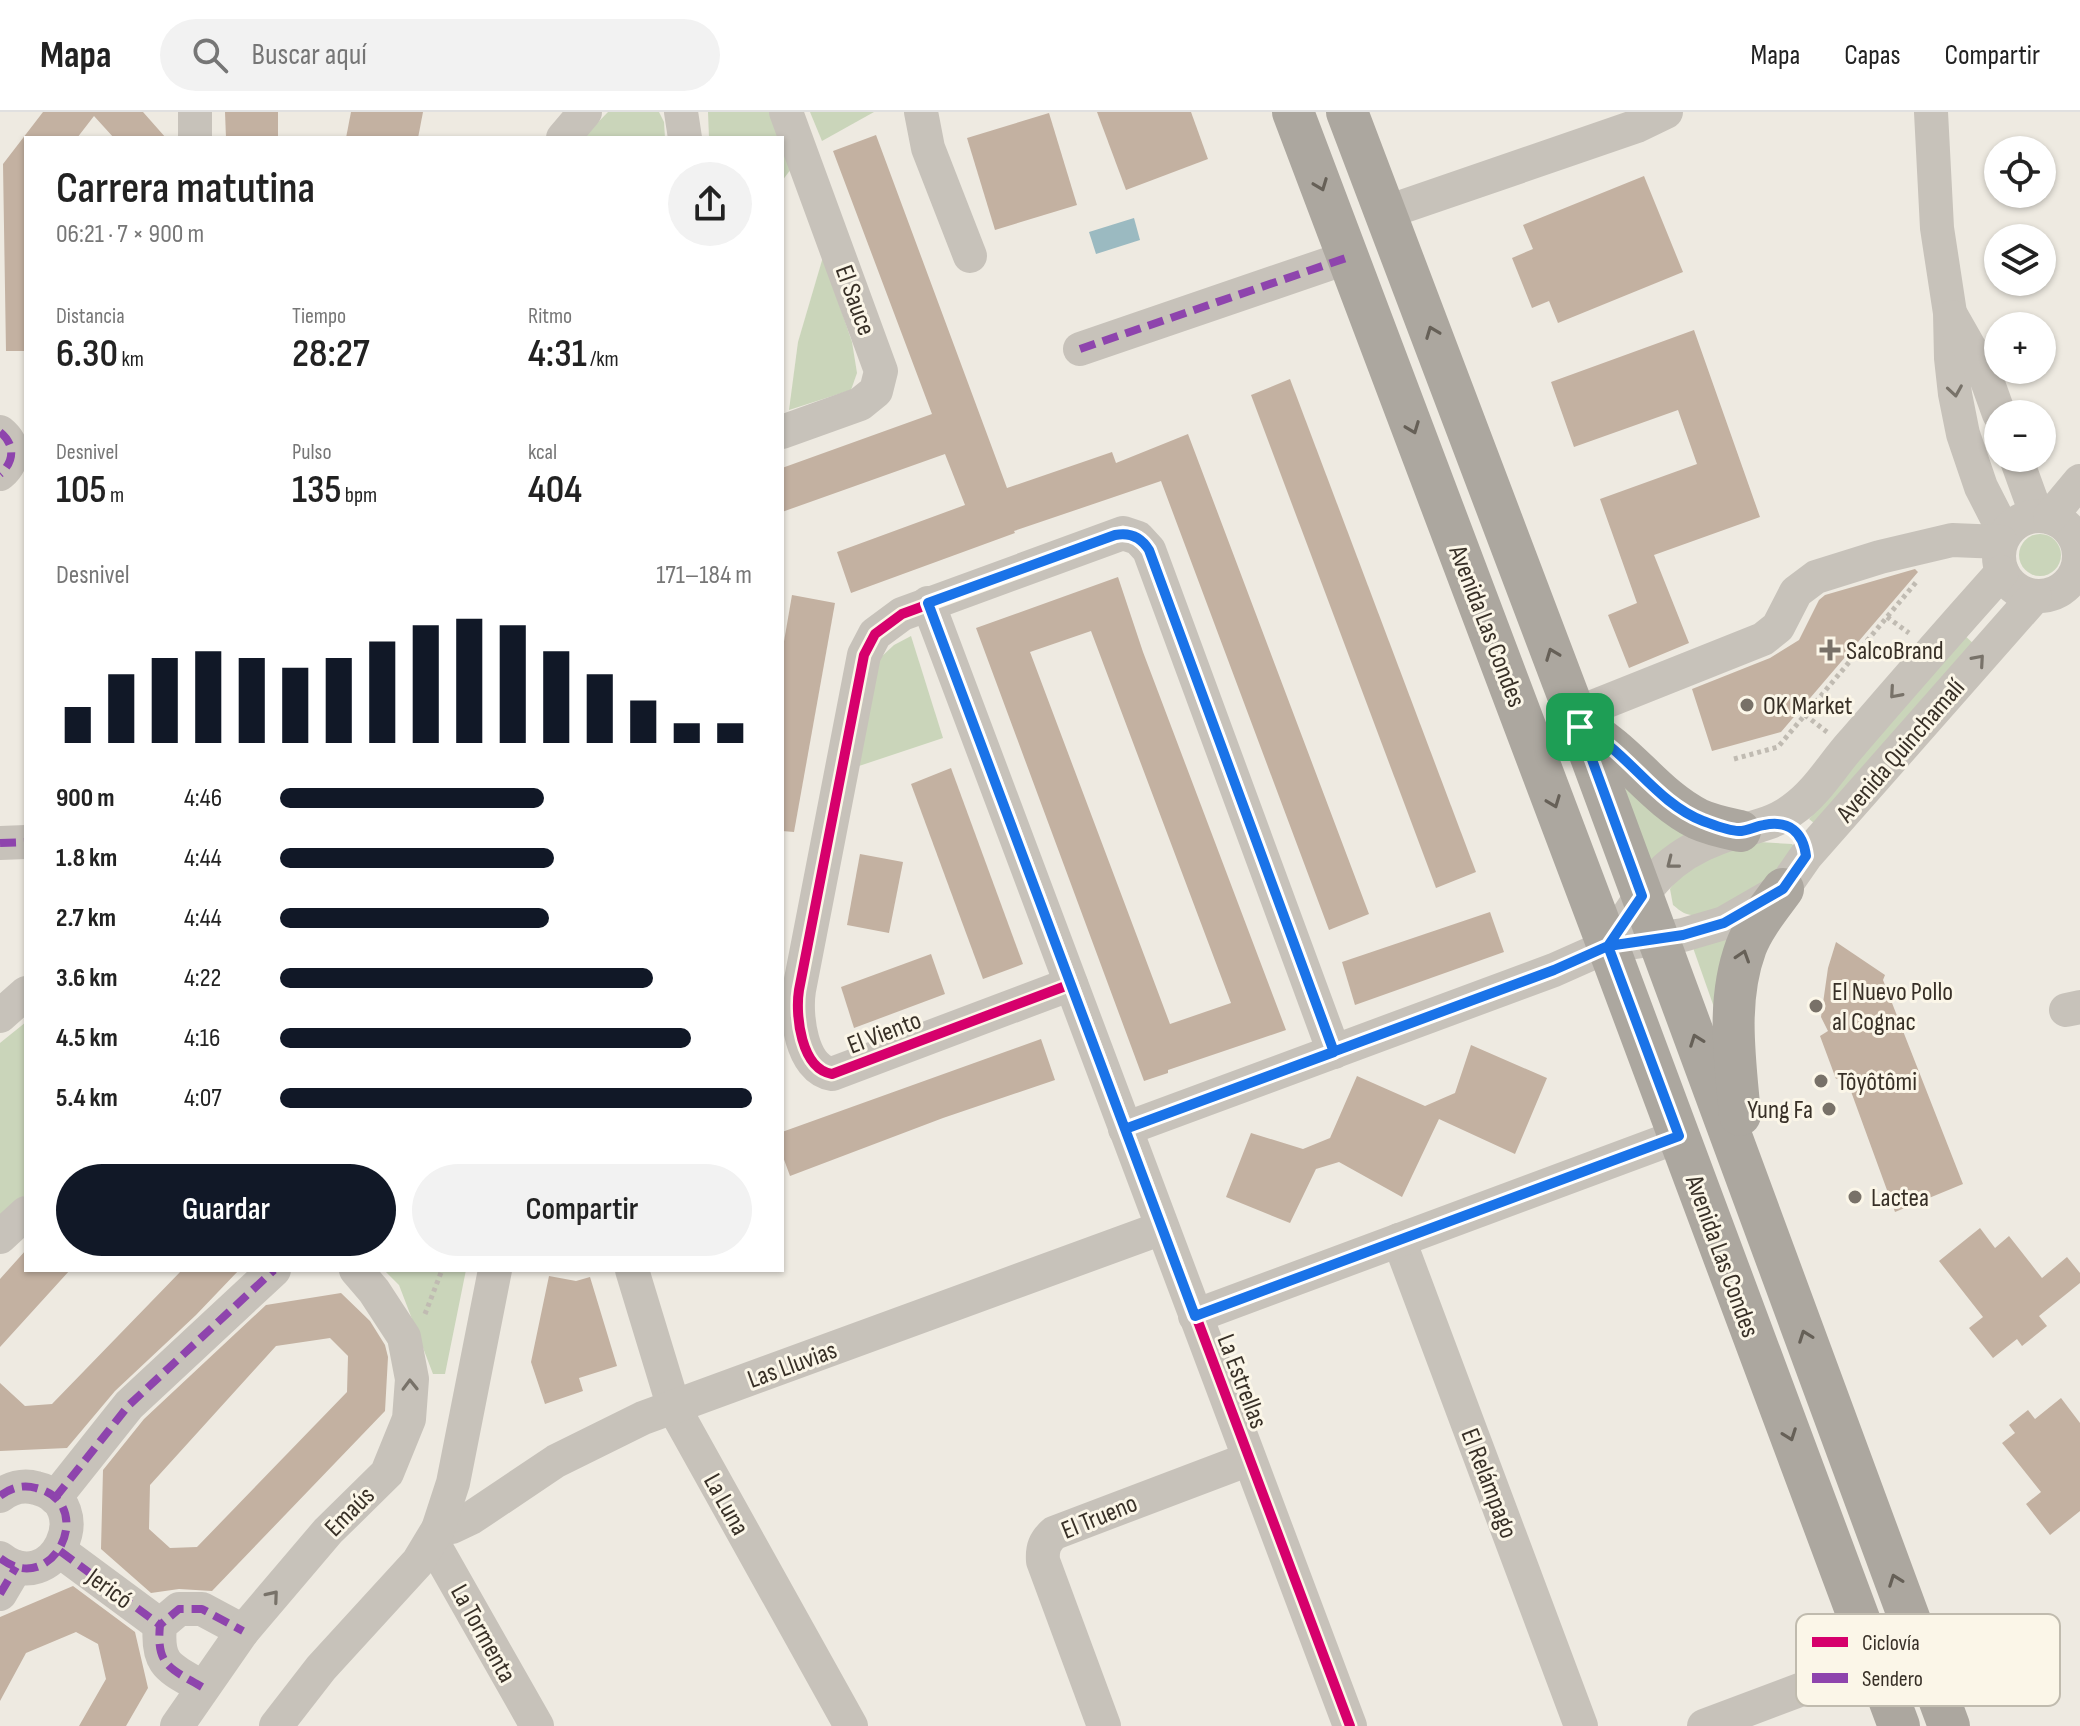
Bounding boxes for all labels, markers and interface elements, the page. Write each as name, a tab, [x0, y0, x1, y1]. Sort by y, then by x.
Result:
search box	[160, 19, 720, 91]
text: Mapa	[40, 33, 112, 78]
icon: search	[188, 33, 232, 77]
text: Buscar aquí	[252, 37, 367, 73]
text: Mapa	[1751, 39, 1800, 72]
text: Capas	[1844, 39, 1901, 72]
text: Compartir	[1945, 39, 2040, 72]
map controls	[1984, 136, 2056, 472]
button: locate	[1984, 136, 2056, 208]
text: Carrera matutina	[56, 162, 315, 215]
button: share	[668, 162, 752, 246]
one-way arrow	[1311, 177, 1328, 191]
text: 06:21 · 7 × 900 m	[56, 219, 204, 250]
button: layers	[1984, 224, 2056, 296]
street label: El Sauce	[828, 261, 882, 340]
text: Distancia	[56, 303, 125, 330]
text: Tiempo	[292, 303, 346, 330]
text: Ritmo	[528, 303, 572, 330]
button: +	[1984, 312, 2056, 384]
one-way arrow	[1425, 326, 1441, 340]
text: 6.30	[56, 330, 118, 378]
text: 28:27	[292, 330, 370, 378]
text: 4:31	[528, 330, 587, 378]
text: km	[118, 346, 144, 373]
text: /km	[587, 346, 619, 373]
one-way arrow	[1946, 384, 1963, 398]
button: −	[1984, 400, 2056, 472]
one-way arrow	[1403, 420, 1420, 434]
text: Desnivel	[56, 439, 118, 466]
text: Pulso	[292, 439, 332, 466]
text: kcal	[528, 439, 557, 466]
text: 105	[56, 466, 106, 514]
text: 135	[292, 466, 341, 514]
text: 404	[528, 466, 582, 514]
text: m	[106, 482, 124, 509]
text: bpm	[341, 482, 377, 509]
street label: Avenida Las Condes	[1441, 541, 1532, 711]
text: Desnivel	[56, 560, 130, 591]
text: 171–184 m	[656, 560, 752, 591]
place label: SalcoBrand	[1846, 636, 1944, 667]
marker: SalcoBrand	[1821, 641, 1839, 659]
one-way arrow	[1545, 648, 1562, 662]
one-way arrow	[1970, 654, 1984, 669]
street label: Avenida Quinchamalí	[1830, 673, 1972, 830]
one-way arrow	[1890, 684, 1905, 699]
place label: OK Market	[1763, 691, 1853, 722]
pin	[1546, 693, 1614, 761]
marker: OK Market	[1738, 696, 1756, 714]
icon: arrive	[1558, 705, 1602, 749]
text: 900 m	[56, 783, 114, 814]
text: 4:46	[184, 783, 222, 814]
one-way arrow	[1544, 794, 1561, 808]
text: 1.8 km	[56, 843, 117, 874]
text: 4:44	[184, 843, 222, 874]
one-way arrow	[1666, 853, 1681, 867]
text: 2.7 km	[56, 903, 116, 934]
text: 4:44	[184, 903, 222, 934]
one-way arrow	[1734, 950, 1750, 964]
text: 3.6 km	[56, 963, 118, 994]
text: 4:22	[184, 963, 221, 994]
place label: El Nuevo Pollo al Cognac	[1832, 977, 1953, 1038]
marker: El Nuevo Pollo al Cognac	[1807, 997, 1825, 1015]
street label: El Viento	[843, 1005, 926, 1062]
text: 4.5 km	[56, 1023, 118, 1054]
text: 4:16	[184, 1023, 220, 1054]
one-way arrow	[1689, 1034, 1705, 1048]
place label: Tôyôtômi	[1837, 1067, 1917, 1098]
marker: Tôyôtômi	[1812, 1072, 1830, 1090]
text: 5.4 km	[56, 1083, 118, 1114]
text: 4:07	[184, 1083, 222, 1114]
place label: Yung Fa	[1747, 1095, 1813, 1126]
marker: Yung Fa	[1820, 1100, 1838, 1118]
button: Guardar	[56, 1164, 396, 1256]
button: Compartir	[412, 1164, 752, 1256]
street label: Avenida Las Condes	[1678, 1170, 1765, 1342]
place label: Lactea	[1871, 1183, 1929, 1214]
marker: Lactea	[1846, 1188, 1864, 1206]
street label: La Estrellas	[1210, 1330, 1274, 1433]
one-way arrow	[1798, 1330, 1814, 1344]
street label: Las Lluvias	[744, 1335, 841, 1396]
one-way arrow	[402, 1378, 419, 1391]
street label: El Relámpago	[1453, 1424, 1524, 1543]
one-way arrow	[1780, 1427, 1797, 1441]
street label: La Luna	[696, 1469, 755, 1541]
street label: Emaús	[319, 1481, 381, 1543]
street label: El Trueno	[1057, 1488, 1142, 1547]
street label: Jericó	[79, 1562, 138, 1616]
one-way arrow	[1888, 1574, 1905, 1588]
street label: La Tormenta	[443, 1579, 522, 1688]
one-way arrow	[263, 1590, 278, 1605]
legend	[1796, 1614, 2060, 1706]
text: Ciclovía	[1862, 1630, 1920, 1657]
text: Sendero	[1862, 1666, 1923, 1693]

